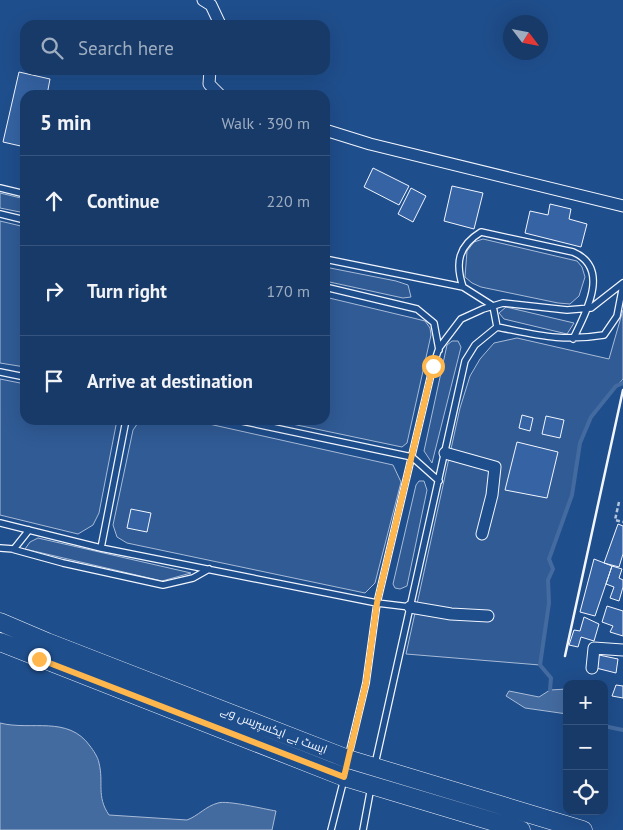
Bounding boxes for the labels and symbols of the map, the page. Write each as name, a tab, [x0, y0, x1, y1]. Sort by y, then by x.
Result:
north arrow	[503, 15, 548, 60]
route start	[422, 355, 445, 378]
route end	[28, 648, 51, 671]
street label: ایسٹ بے ایکسپریس وے	[218, 702, 330, 759]

